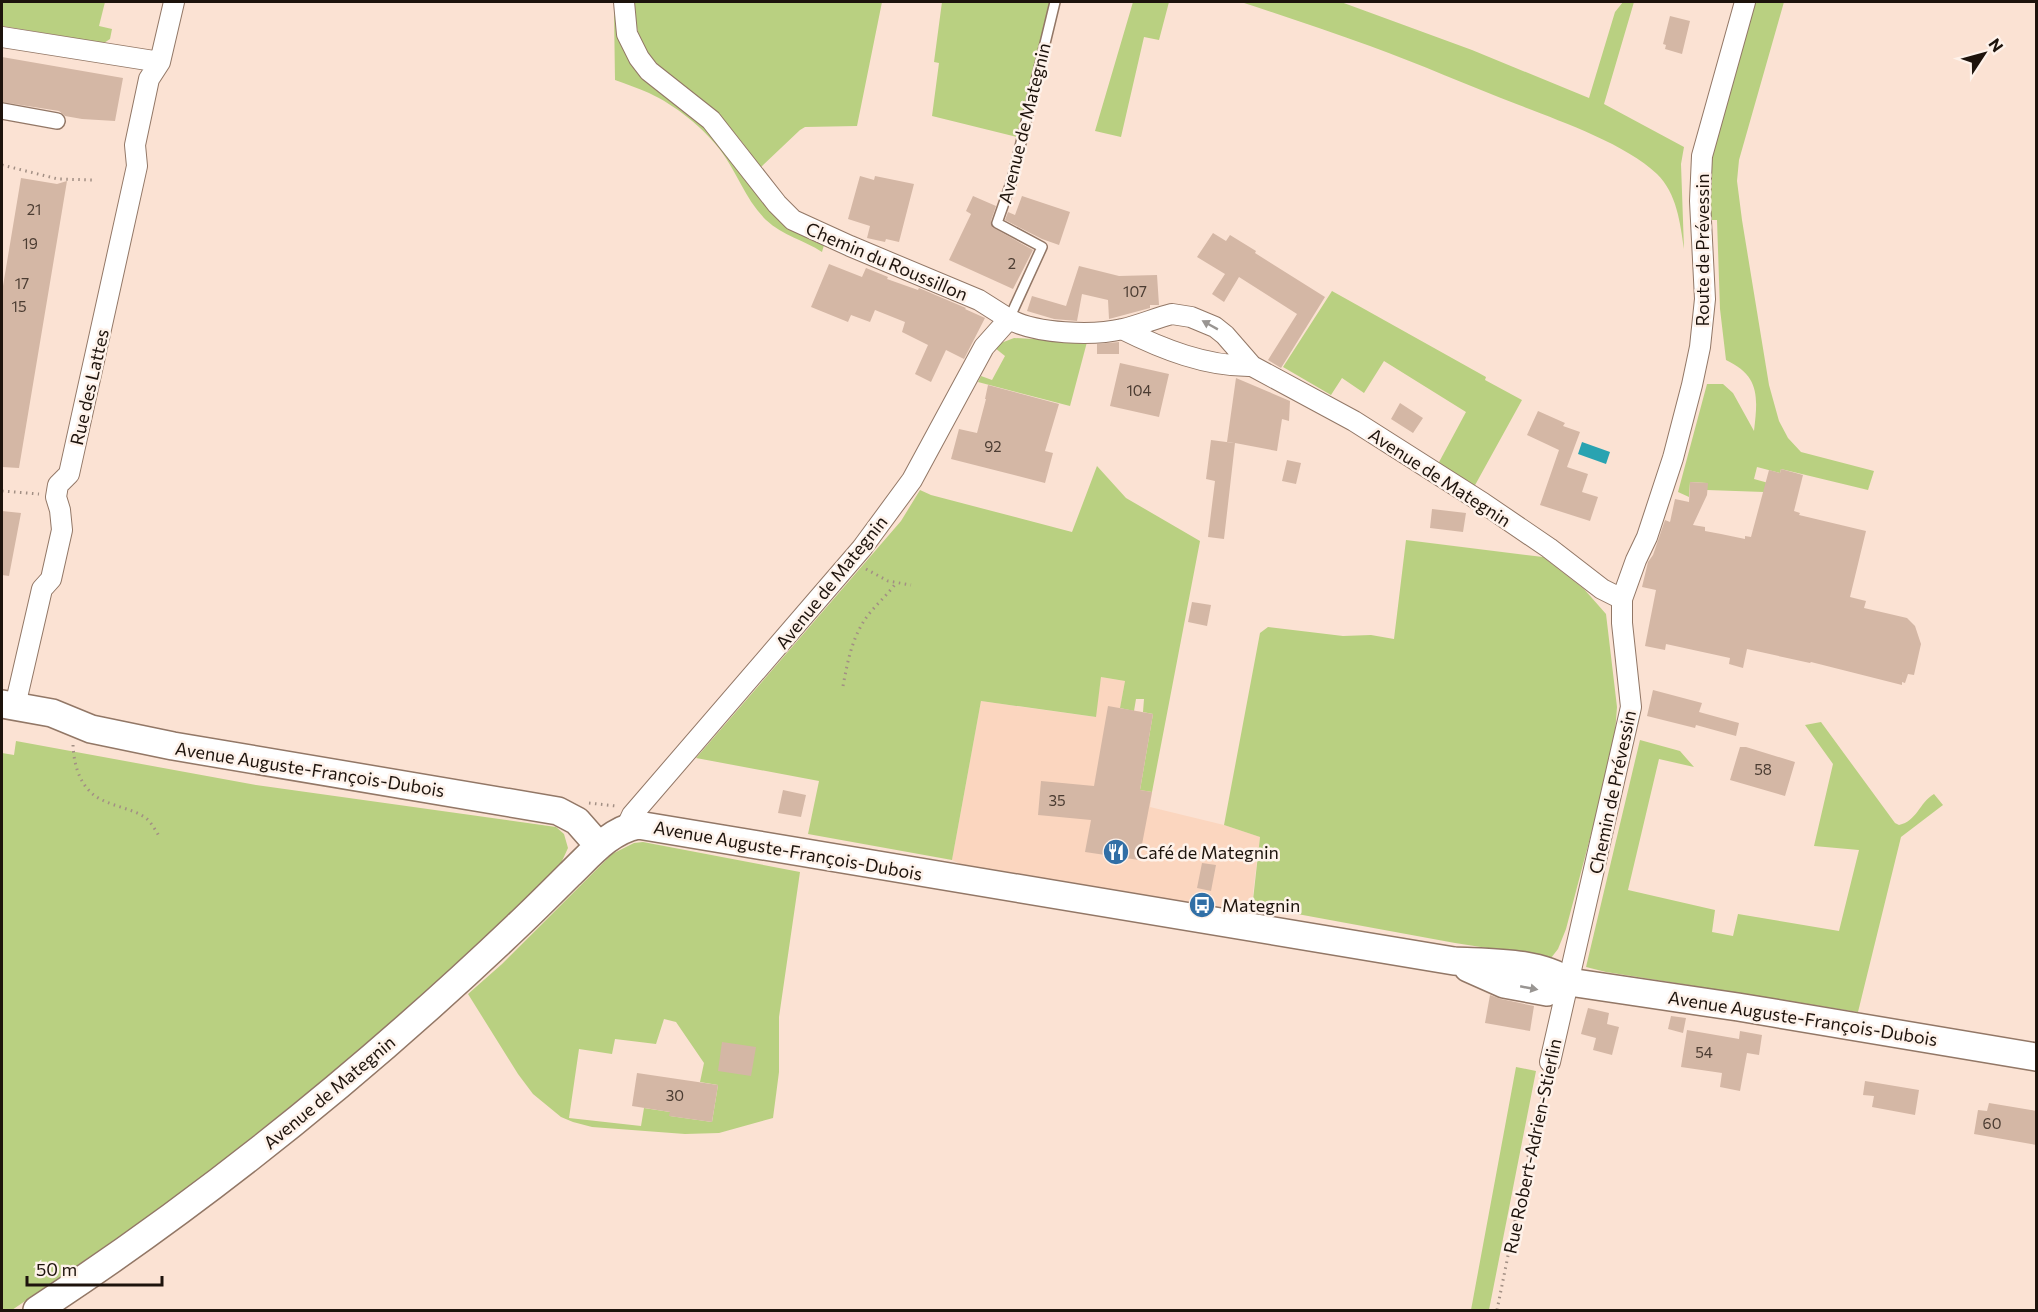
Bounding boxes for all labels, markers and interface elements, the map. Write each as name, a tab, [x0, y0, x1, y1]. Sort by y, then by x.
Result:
north arrow	[1954, 24, 2014, 84]
text: N	[1985, 34, 2008, 55]
street label: Avenue de Mategnin	[993, 40, 1055, 206]
street label: Route de Prévessin	[1691, 174, 1713, 326]
house number: 21	[27, 200, 41, 218]
street label: Chemin du Roussillon	[803, 217, 971, 305]
house number: 19	[22, 234, 38, 252]
house number: 2	[1008, 254, 1016, 272]
house number: 17	[15, 274, 29, 292]
house number: 107	[1123, 282, 1147, 300]
house number: 15	[11, 297, 27, 315]
one-way arrow	[1202, 320, 1218, 331]
street label: Rue des Lattes	[65, 327, 113, 447]
house number: 104	[1126, 381, 1152, 399]
street label: Avenue de Mategnin	[1365, 423, 1515, 531]
house number: 92	[984, 437, 1002, 455]
street label: Avenue de Mategnin	[771, 511, 891, 653]
street label: Chemin de Prévessin	[1584, 708, 1640, 876]
street label: Avenue Auguste-François-Dubois	[174, 737, 446, 801]
house number: 58	[1754, 760, 1772, 778]
house number: 35	[1048, 791, 1066, 809]
street label: Avenue Auguste-François-Dubois	[652, 816, 924, 884]
restaurant icon: Café de Mategnin	[1101, 837, 1131, 867]
place label: Café de Mategnin	[1136, 841, 1279, 863]
bus stop icon: Mategnin	[1187, 890, 1217, 920]
place label: Mategnin	[1222, 894, 1300, 916]
one-way arrow	[1519, 984, 1538, 993]
street label: Avenue Auguste-François-Dubois	[1667, 986, 1939, 1050]
street label: Avenue de Mategnin	[259, 1031, 399, 1153]
street label: Rue Robert-Adrien-Stierlin	[1498, 1036, 1566, 1256]
house number: 54	[1695, 1043, 1713, 1061]
house number: 30	[666, 1086, 684, 1104]
house number: 60	[1983, 1114, 2001, 1132]
scale bar	[27, 1249, 162, 1287]
text: 50 m	[36, 1258, 77, 1280]

